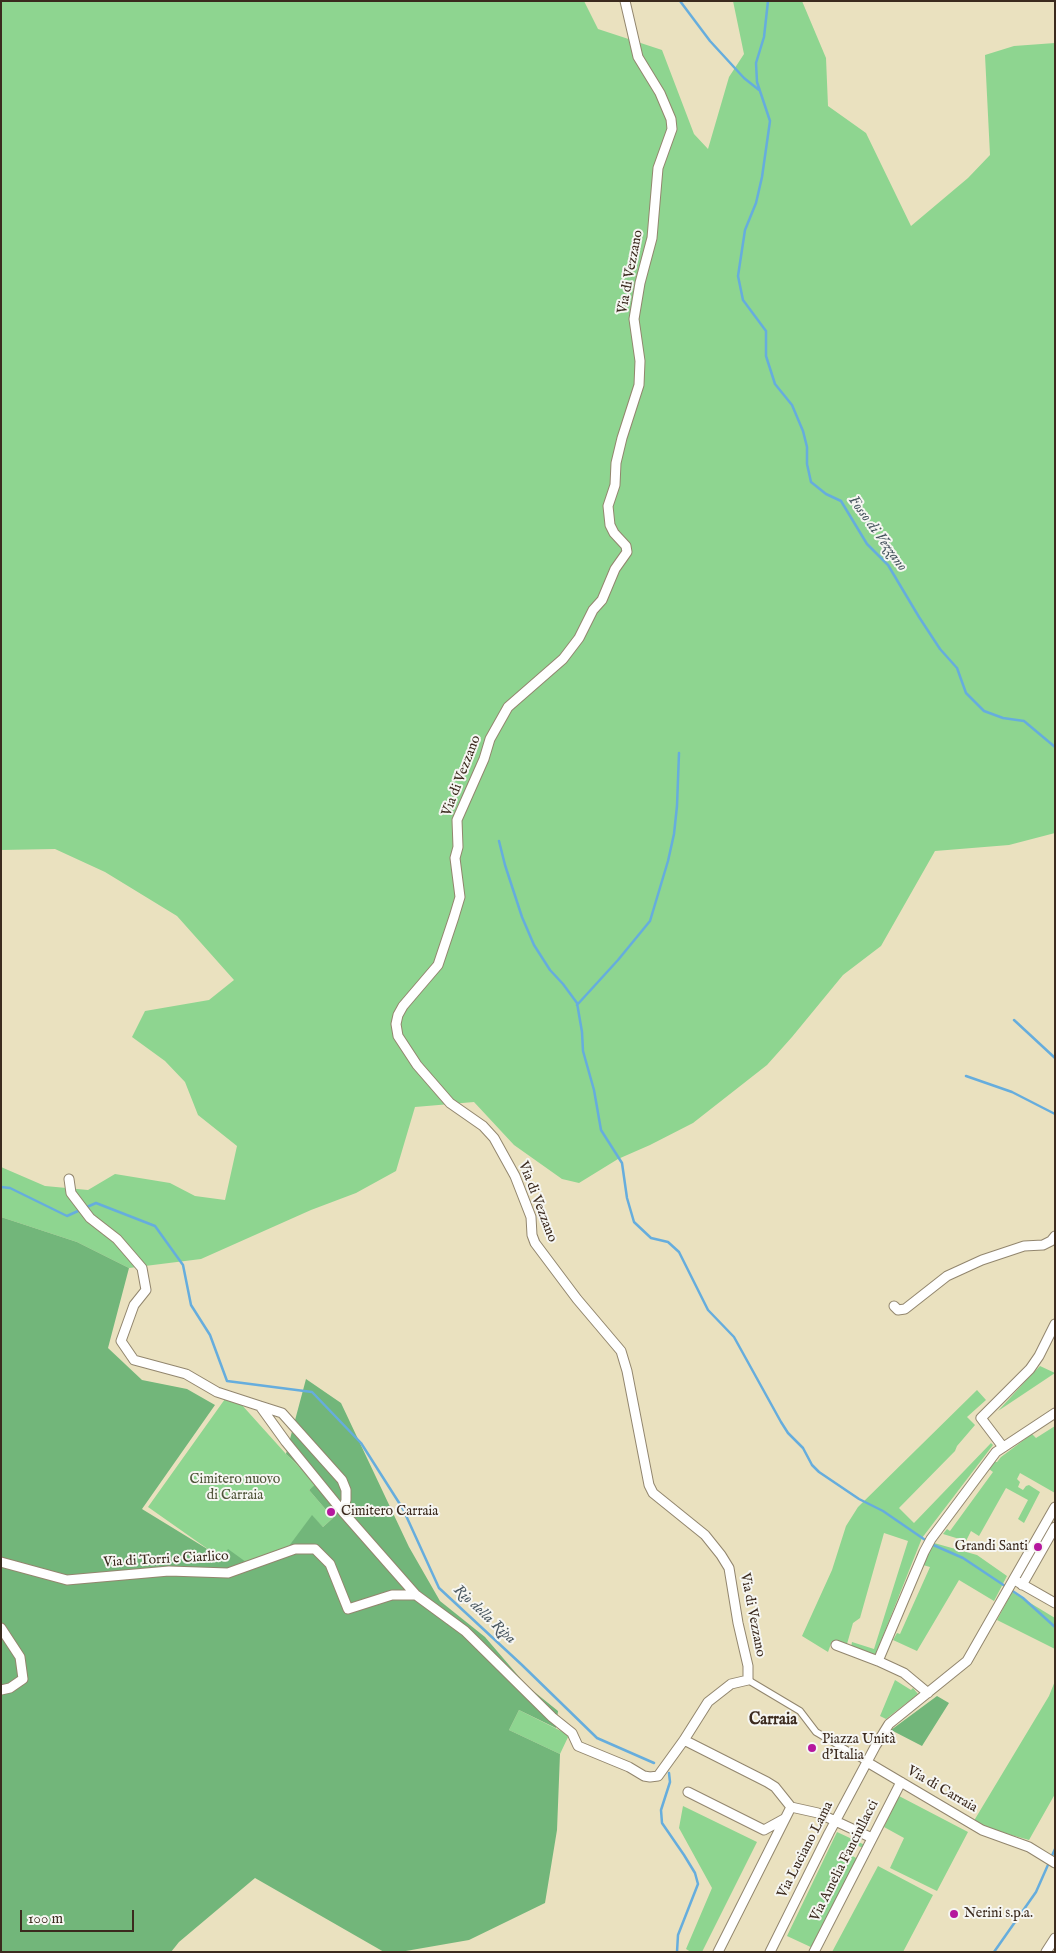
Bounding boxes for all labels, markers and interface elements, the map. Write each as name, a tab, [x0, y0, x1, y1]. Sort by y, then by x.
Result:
street label: Via di Vezzano	[615, 229, 647, 315]
water label: Fosso di Vezzano	[844, 493, 910, 575]
street label: Via di Vezzano	[439, 733, 485, 819]
street label: Via di Vezzano	[514, 1159, 560, 1245]
park label: Cimitero nuovo di Carraia	[190, 1472, 280, 1504]
place label: Cimitero Carraia	[341, 1504, 438, 1520]
marker: Cimitero Carraia	[325, 1506, 337, 1518]
place label: Grandi Santi	[955, 1539, 1028, 1555]
marker: Grandi Santi	[1032, 1541, 1044, 1553]
street label: Via di Torri e Ciarlico	[103, 1548, 229, 1572]
street label: Via di Vezzano	[736, 1572, 768, 1658]
water label: Rio della Ripa	[449, 1582, 519, 1648]
district label: Carraia	[749, 1711, 797, 1731]
place label: Piazza Unità d'Italia	[822, 1732, 895, 1764]
marker: Piazza Unità d'Italia	[806, 1742, 818, 1754]
street label: Via di Carraia	[904, 1763, 980, 1817]
street label: Via Amelia Fanciullacci	[807, 1798, 883, 1924]
street label: Via Luciano Lama	[774, 1799, 838, 1901]
scale bar	[22, 1900, 136, 1932]
place label: Nerini s.p.a.	[964, 1906, 1033, 1922]
marker: Nerini s.p.a.	[948, 1908, 960, 1920]
text: 100 m	[28, 1909, 63, 1928]

